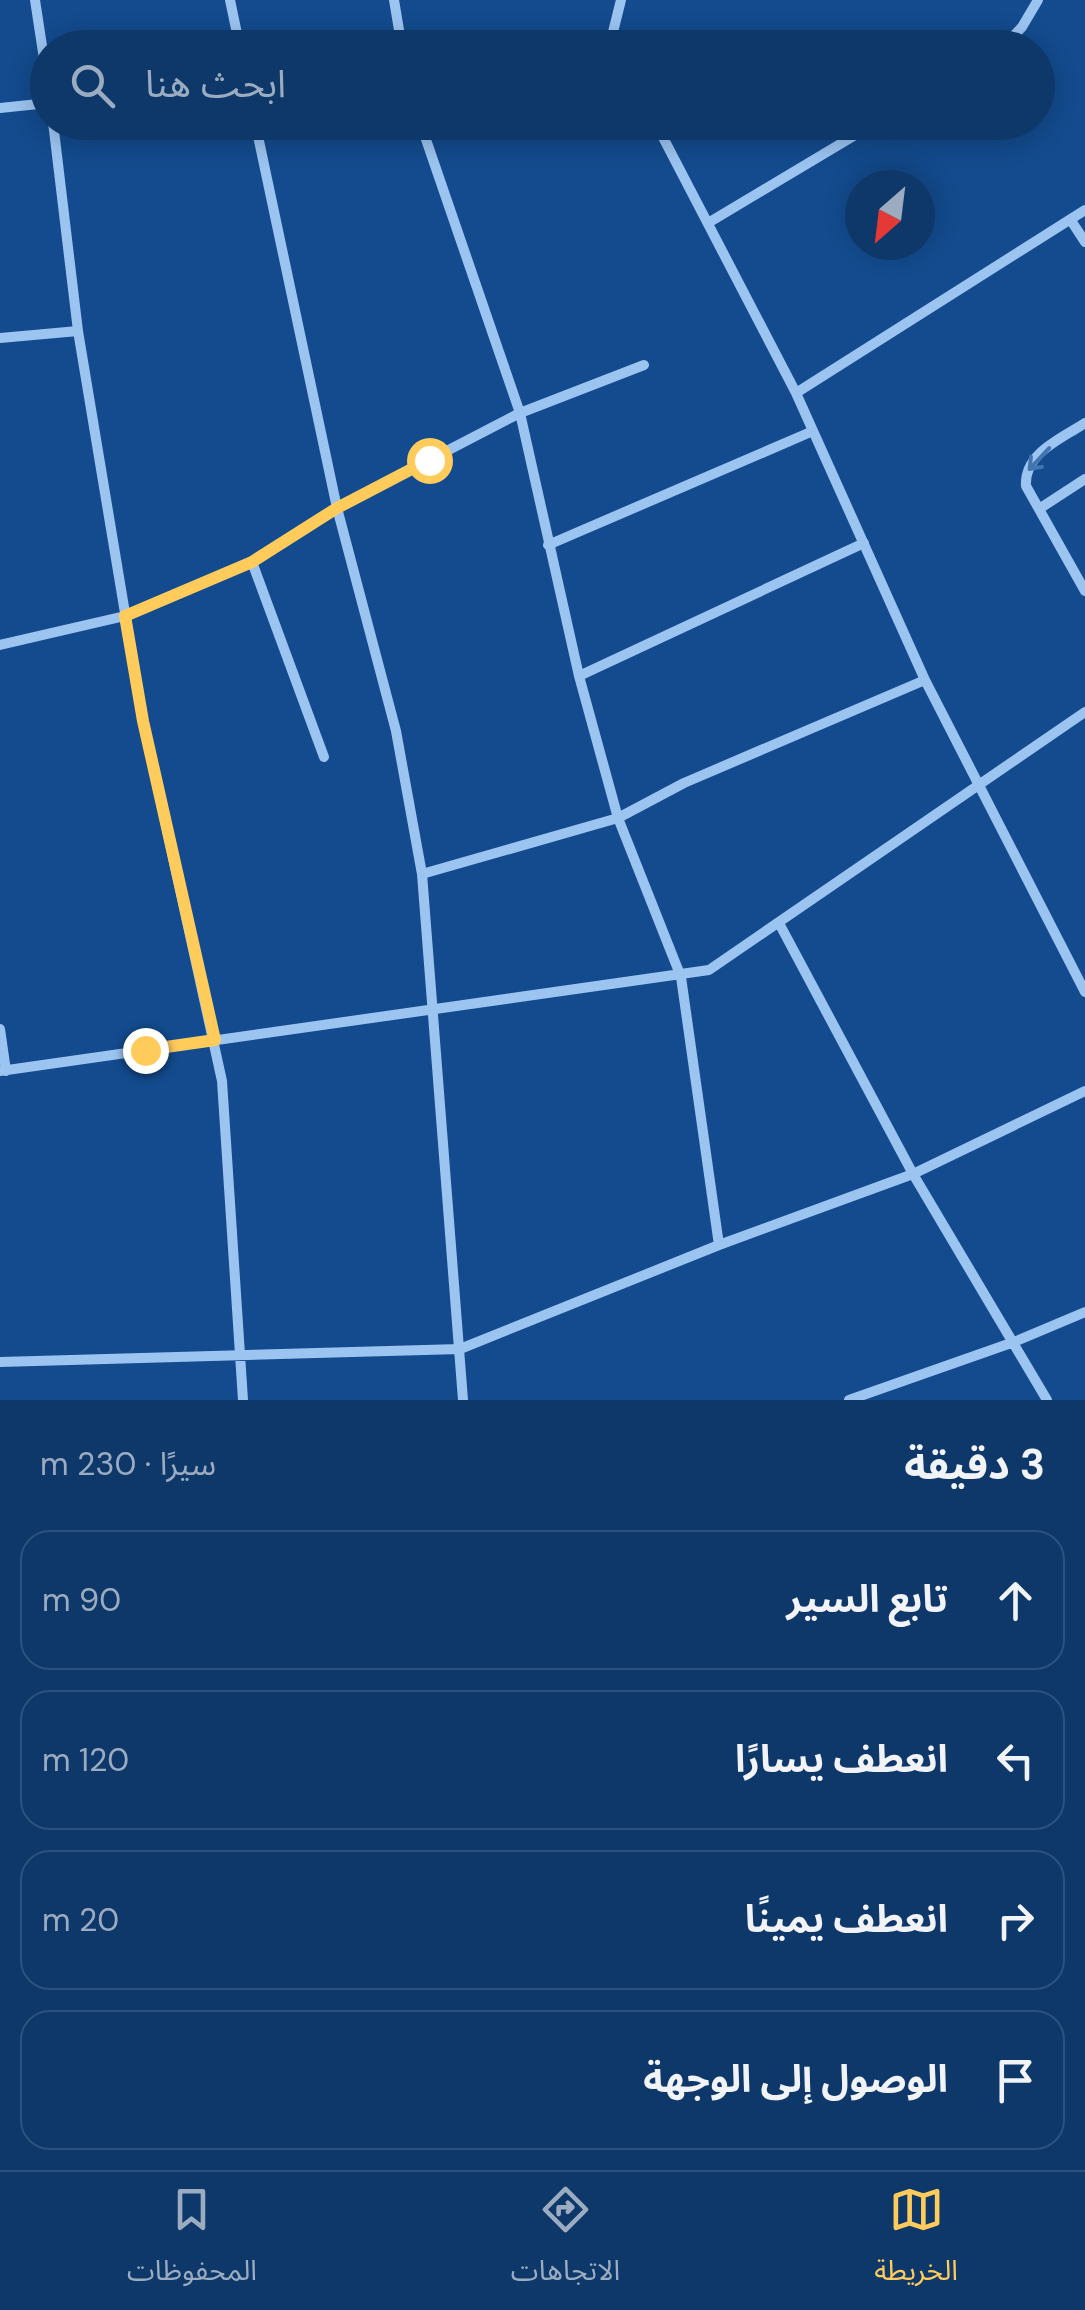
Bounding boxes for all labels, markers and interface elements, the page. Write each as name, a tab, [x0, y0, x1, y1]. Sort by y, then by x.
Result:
search box	[30, 30, 1055, 140]
icon: search	[65, 58, 120, 113]
text: ابحث هنا	[145, 59, 286, 109]
north arrow	[845, 170, 935, 260]
route start	[407, 438, 453, 484]
one-way arrow	[1027, 445, 1051, 471]
route end	[123, 1028, 169, 1074]
text: 3 دقيقة	[904, 1437, 1045, 1492]
text: سيرًا · 230 m	[40, 1443, 216, 1485]
icon: ahead	[988, 1573, 1043, 1628]
text: تابع السير	[787, 1574, 948, 1624]
text: 90 m	[42, 1579, 121, 1621]
icon: left	[988, 1733, 1043, 1788]
text: انعطف يسارًا	[735, 1734, 948, 1784]
text: 120 m	[42, 1739, 129, 1781]
icon: right	[988, 1893, 1043, 1948]
text: انعطف يمينًا	[745, 1894, 948, 1944]
text: 20 m	[42, 1899, 119, 1941]
icon: arrive	[988, 2053, 1043, 2108]
text: الوصول إلى الوجهة	[643, 2054, 948, 2104]
tab: المحفوظات	[127, 2182, 257, 2301]
tab: الاتجاهات	[511, 2182, 620, 2301]
tab: الخريطة	[874, 2182, 958, 2301]

